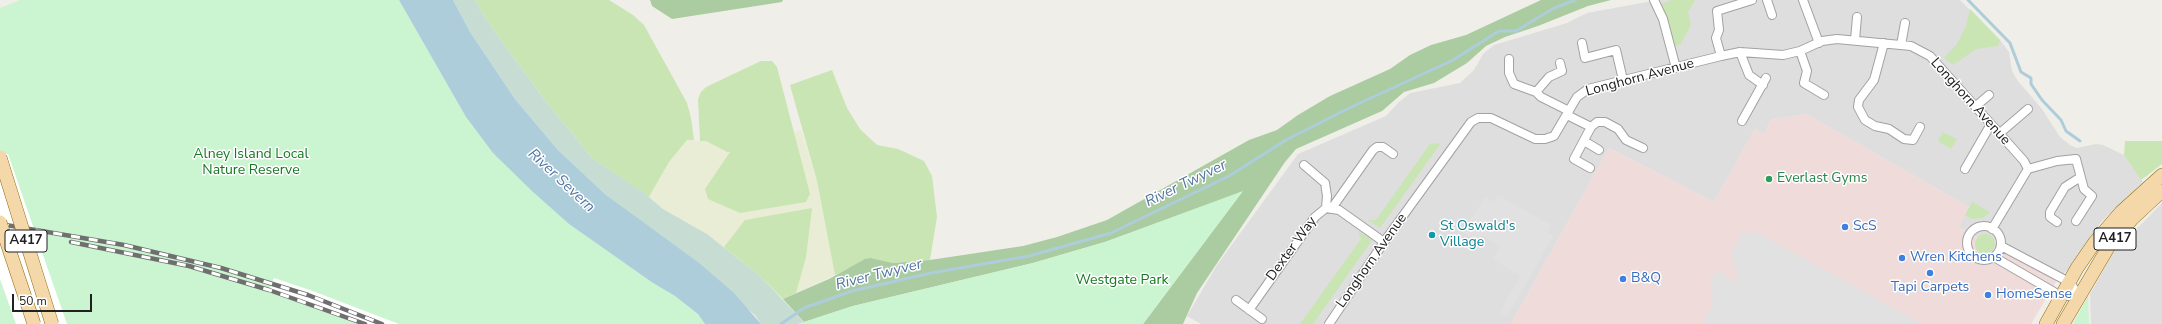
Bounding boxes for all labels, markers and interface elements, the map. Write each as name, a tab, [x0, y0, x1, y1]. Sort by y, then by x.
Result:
street label: Longhorn Avenue	[1584, 55, 1696, 101]
street label: Longhorn Avenue	[1926, 55, 2014, 149]
water label: River Severn	[524, 145, 598, 217]
park label: Alney Island Local Nature Reserve	[193, 147, 309, 180]
water label: River Twyver	[1142, 157, 1230, 211]
place label: Everlast Gyms	[1777, 171, 1867, 187]
marker: Everlast Gyms	[1764, 174, 1774, 184]
street label: Longhorn Avenue	[1333, 211, 1411, 311]
street label: Dexter Way	[1263, 214, 1321, 284]
place label: St Oswald's Village	[1440, 219, 1516, 252]
place label: ScS	[1853, 219, 1877, 235]
marker: ScS	[1840, 222, 1850, 232]
road number: A417	[2094, 228, 2136, 250]
road number: A417	[5, 230, 47, 252]
marker: St Oswald's Village	[1427, 230, 1437, 240]
place label: Wren Kitchens	[1910, 250, 2002, 266]
marker: Wren Kitchens	[1897, 253, 1907, 263]
water label: River Twyver	[834, 256, 924, 294]
marker: Tapi Carpets	[1925, 268, 1935, 278]
place label: B&Q	[1631, 271, 1661, 287]
park label: Westgate Park	[1076, 273, 1168, 289]
marker: B&Q	[1618, 274, 1628, 284]
place label: Tapi Carpets	[1891, 280, 1969, 296]
scale bar	[14, 286, 94, 312]
place label: HomeSense	[1996, 287, 2072, 303]
marker: HomeSense	[1983, 290, 1993, 300]
text: 50 m	[19, 293, 47, 309]

